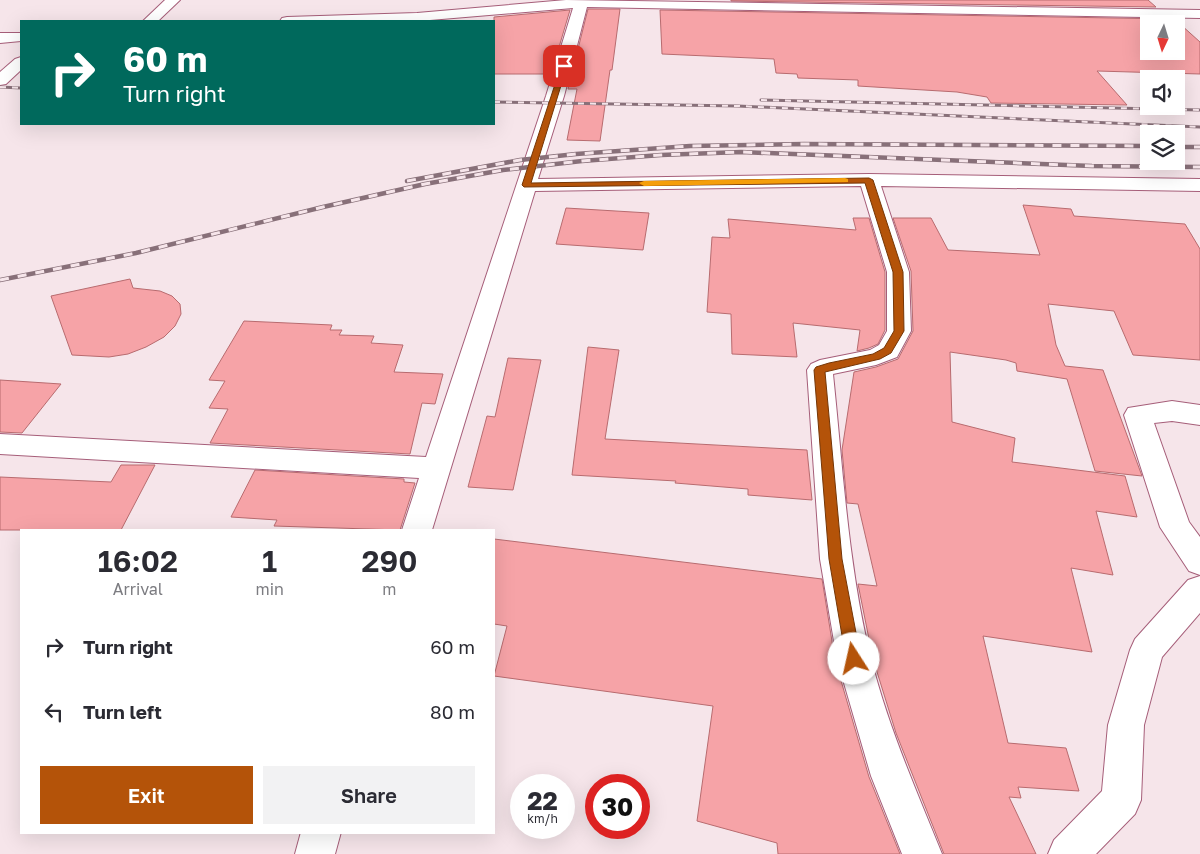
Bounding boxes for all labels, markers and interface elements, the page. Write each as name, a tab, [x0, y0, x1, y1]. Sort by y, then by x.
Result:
north arrow	[1140, 15, 1185, 60]
map controls	[1140, 15, 1185, 170]
text: 60 m	[123, 38, 207, 80]
icon: right	[40, 40, 105, 105]
pin	[543, 45, 585, 87]
icon: arrive	[550, 52, 578, 80]
button: sound	[1140, 70, 1185, 115]
text: Turn right	[123, 80, 226, 107]
button: layers	[1140, 125, 1185, 170]
text: 16:02	[98, 543, 178, 579]
text: 1	[262, 543, 277, 579]
text: 290	[361, 543, 417, 579]
text: Arrival	[113, 579, 163, 599]
text: min	[256, 579, 284, 599]
text: m	[382, 579, 396, 599]
position arrow	[827, 632, 879, 684]
icon: right	[40, 633, 68, 661]
text: Turn right	[83, 635, 173, 658]
text: 60 m	[430, 635, 475, 658]
icon: left	[40, 698, 68, 726]
text: Turn left	[83, 700, 162, 723]
text: 80 m	[430, 700, 475, 723]
button: Exit	[40, 766, 253, 824]
button: Share	[263, 766, 475, 824]
speed limit sign: 30	[585, 774, 650, 839]
text: 22	[527, 785, 558, 816]
text: km/h	[527, 811, 558, 826]

